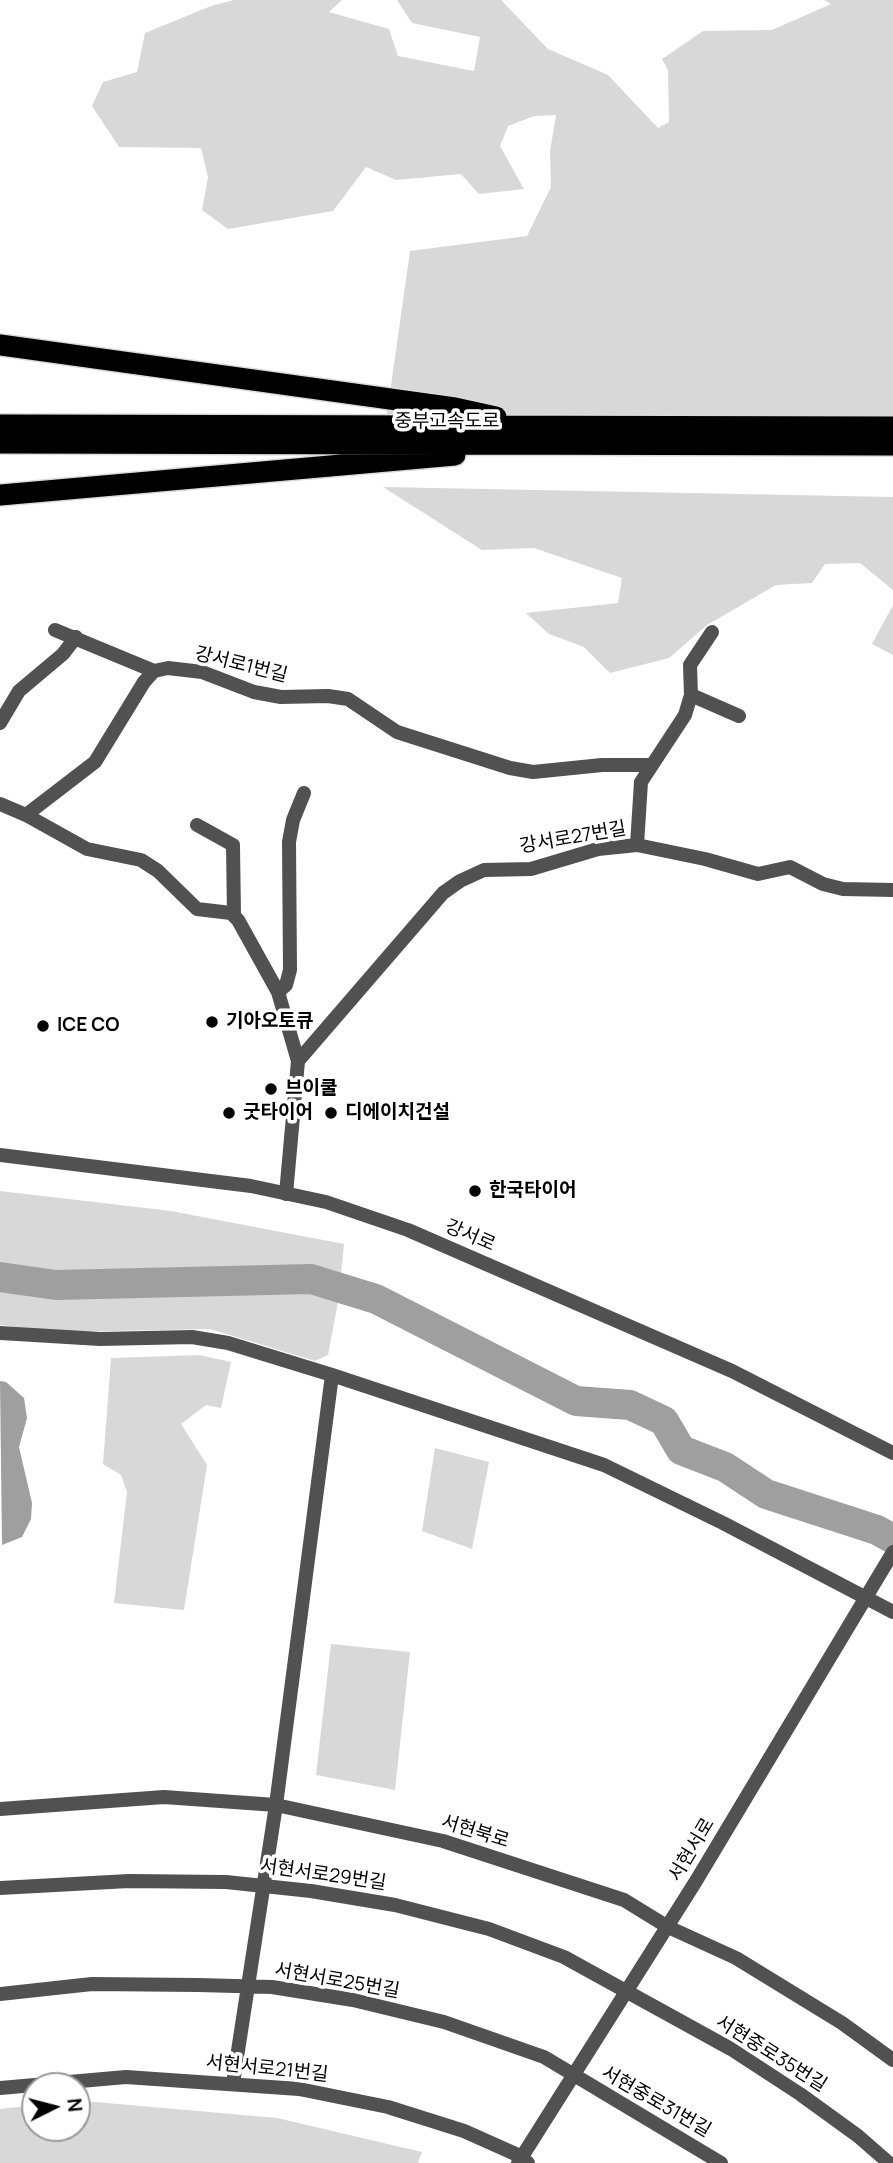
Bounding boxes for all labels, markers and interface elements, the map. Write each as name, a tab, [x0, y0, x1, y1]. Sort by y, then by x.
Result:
street label: 중부고속도로	[395, 411, 499, 433]
street label: 강서로1번길	[192, 642, 290, 688]
street label: 강서로27번길	[518, 817, 628, 859]
place label: 기아오토큐	[226, 1011, 313, 1033]
marker: 기아오토큐	[204, 1014, 220, 1030]
place label: ICE CO	[57, 1015, 120, 1037]
marker: ICE CO	[35, 1018, 51, 1034]
place label: 브이쿨	[285, 1078, 337, 1100]
marker: 브이쿨	[263, 1081, 279, 1097]
place label: 굿타이어	[243, 1102, 313, 1124]
place label: 디에이치건설	[345, 1102, 450, 1124]
marker: 굿타이어	[221, 1105, 237, 1121]
marker: 디에이치건설	[323, 1105, 339, 1121]
place label: 한국타이어	[489, 1180, 576, 1202]
marker: 한국타이어	[467, 1183, 483, 1199]
street label: 강서로	[441, 1215, 499, 1257]
street label: 서현북로	[438, 1811, 512, 1853]
street label: 서현서로	[664, 1814, 720, 1886]
street label: 서현서로29번길	[258, 1855, 388, 1895]
street label: 서현서로25번길	[273, 1959, 401, 2003]
street label: 서현중로35번길	[711, 2011, 831, 2097]
street label: 서현서로21번길	[205, 2051, 329, 2087]
street label: 서현중로31번길	[597, 2061, 715, 2143]
north arrow	[21, 2072, 91, 2142]
text: N	[61, 2097, 89, 2113]

